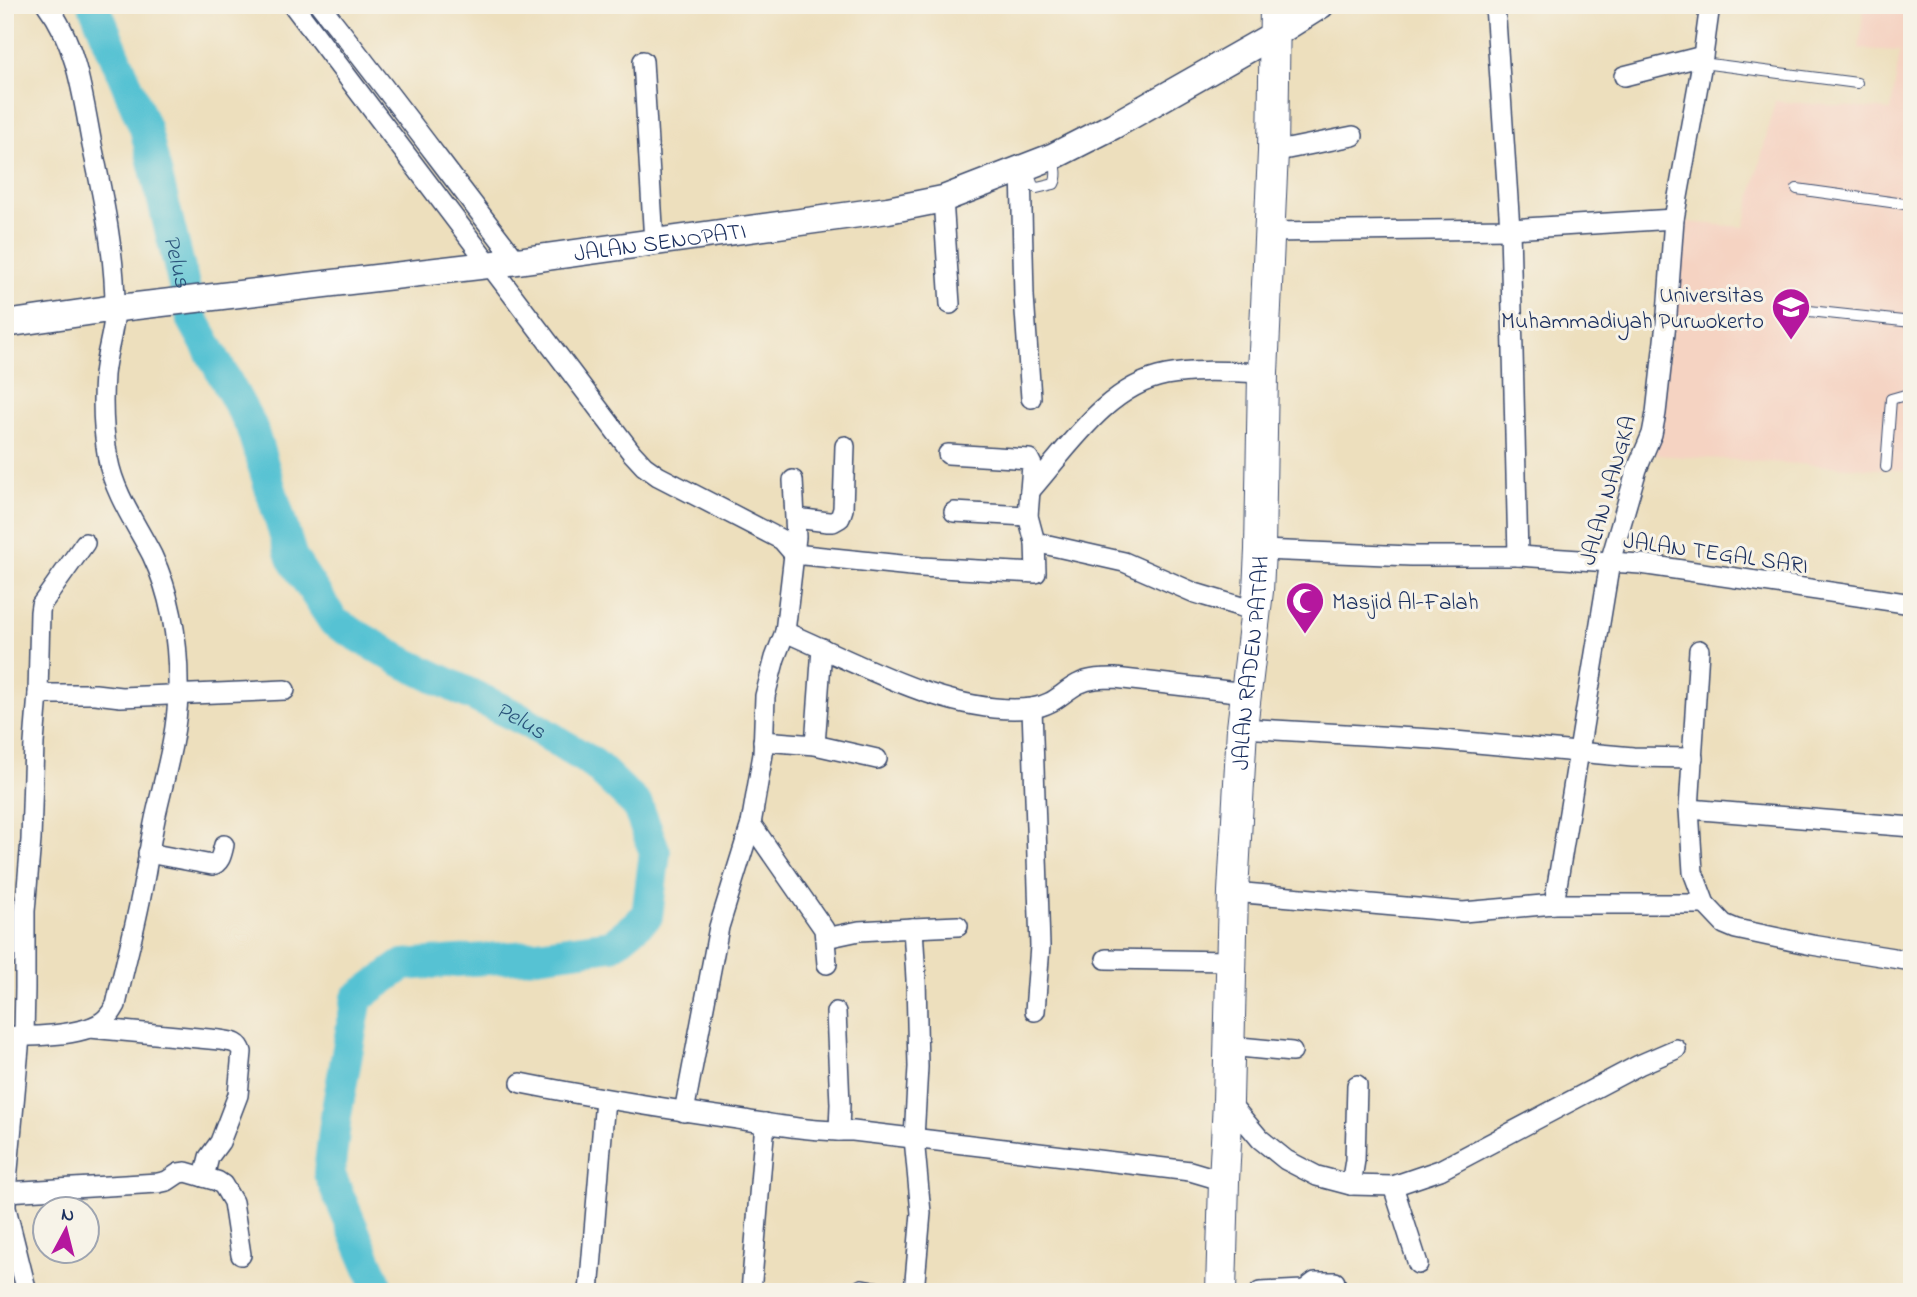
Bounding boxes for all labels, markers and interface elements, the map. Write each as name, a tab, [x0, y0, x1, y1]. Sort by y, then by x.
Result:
street label: JALAN SENOPATI	[572, 216, 748, 272]
water label: Pelus	[152, 231, 199, 292]
place label: Universitas Muhammadiyah Purwokerto	[1501, 280, 1764, 341]
school or university icon: Universitas Muhammadiyah Purwokerto	[1770, 286, 1812, 341]
street label: JALAN NANGKA	[1572, 412, 1647, 569]
street label: JALAN TEGAL SARI	[1621, 525, 1810, 584]
street label: JALAN RADEN PATAH	[1226, 555, 1279, 771]
mosque icon: Masjid Al-Falah	[1284, 580, 1326, 635]
place label: Masjid Al-Falah	[1332, 587, 1479, 620]
water label: Pelus	[489, 694, 553, 750]
north arrow	[32, 1196, 102, 1266]
text: N	[60, 1201, 76, 1230]

